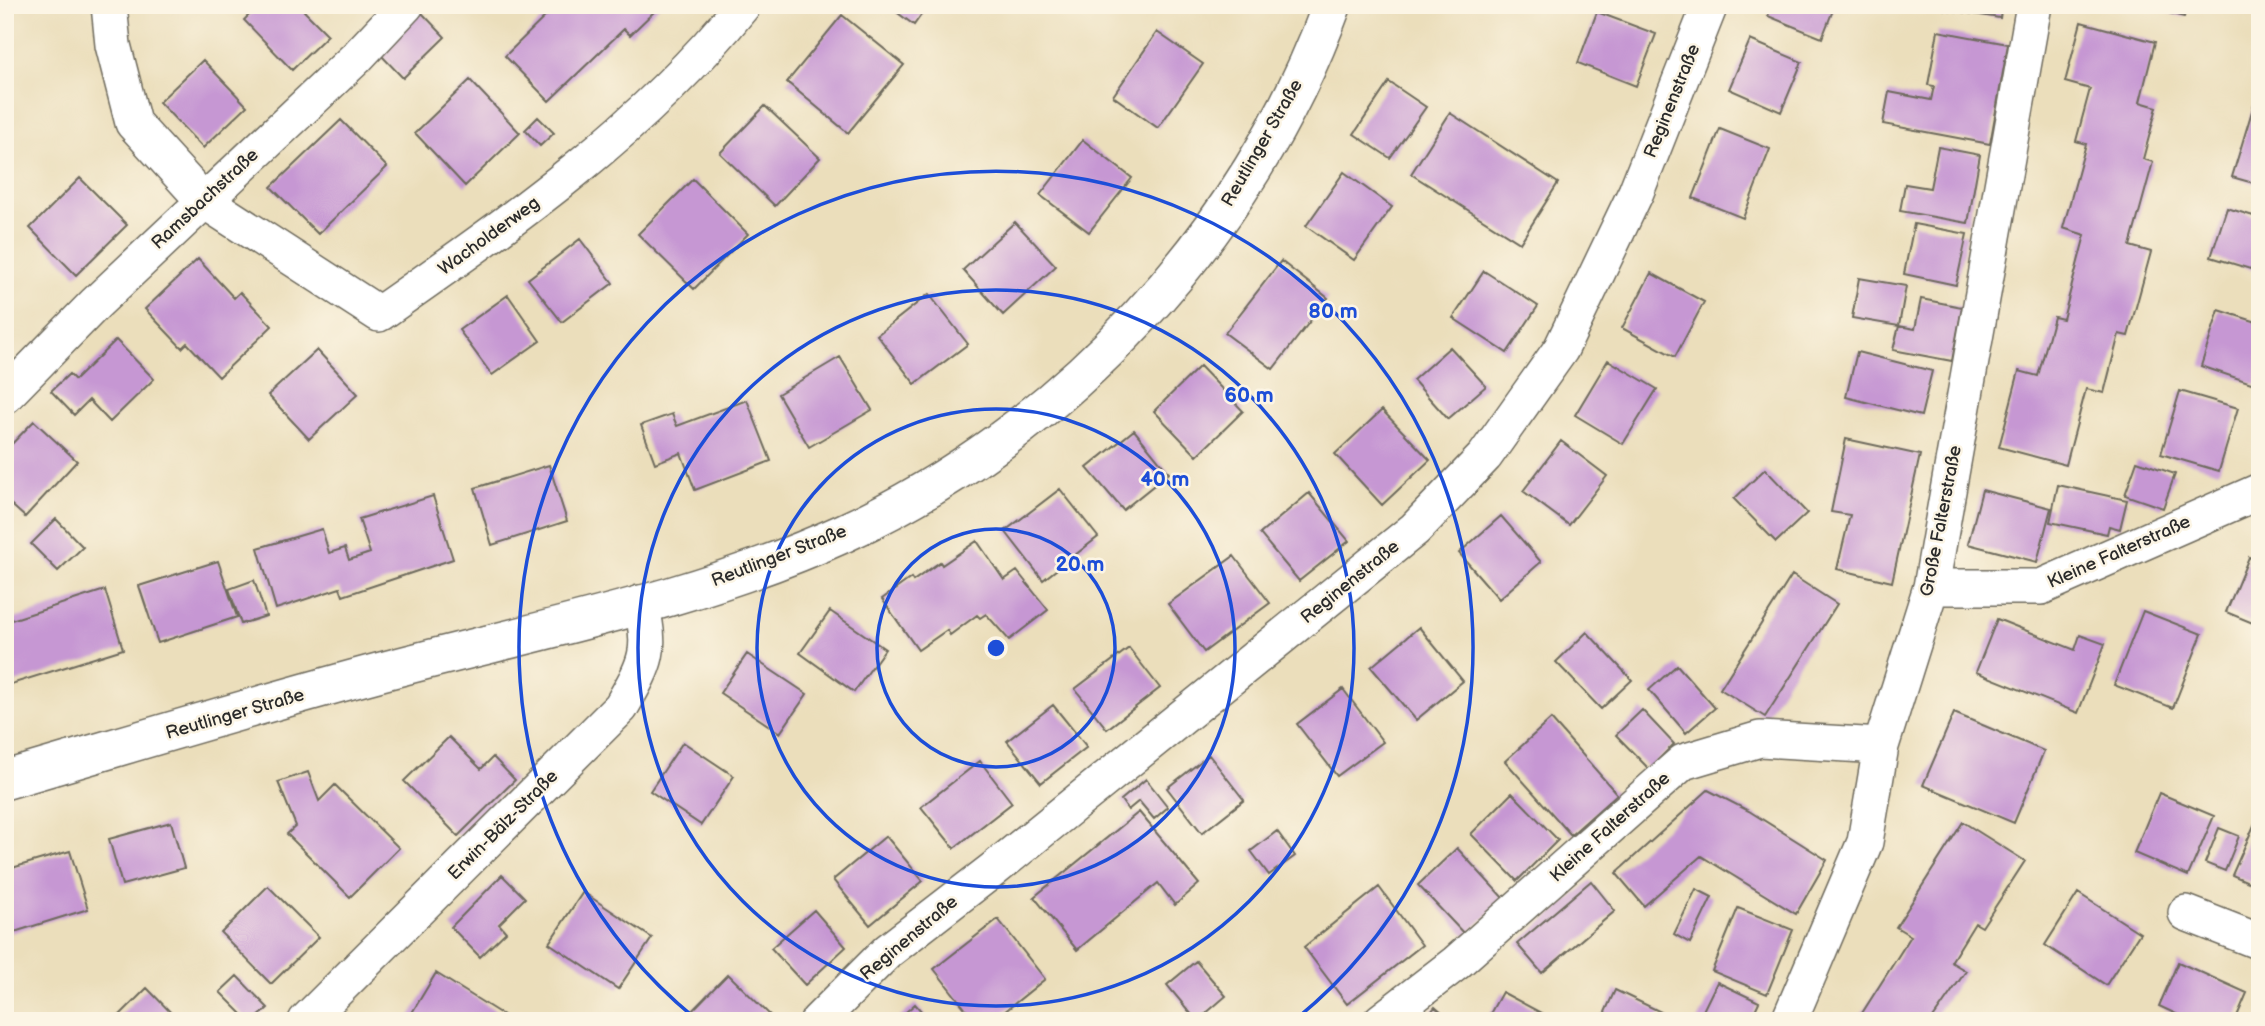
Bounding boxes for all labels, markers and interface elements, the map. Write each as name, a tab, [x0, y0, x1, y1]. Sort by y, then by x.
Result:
street label: Reginenstraße	[1640, 41, 1704, 161]
street label: Reutlinger Straße	[1217, 76, 1307, 210]
street label: Ramsbachstraße	[147, 144, 263, 254]
street label: Wacholderweg	[434, 192, 544, 280]
text: 80 m	[1308, 299, 1358, 324]
text: 60 m	[1224, 383, 1274, 408]
street label: Große Falterstraße	[1916, 443, 1966, 598]
text: 40 m	[1140, 467, 1190, 492]
street label: Kleine Falterstraße	[2044, 511, 2194, 593]
street label: Reutlinger Straße	[709, 520, 850, 591]
street label: Reginenstraße	[1297, 536, 1404, 628]
text: 20 m	[1056, 552, 1104, 577]
centre of rings	[984, 636, 1008, 660]
street label: Reutlinger Straße	[163, 684, 307, 744]
street label: Erwin-Bälz-Straße	[444, 766, 562, 884]
street label: Kleine Falterstraße	[1546, 767, 1675, 886]
street label: Reginenstraße	[856, 891, 962, 985]

